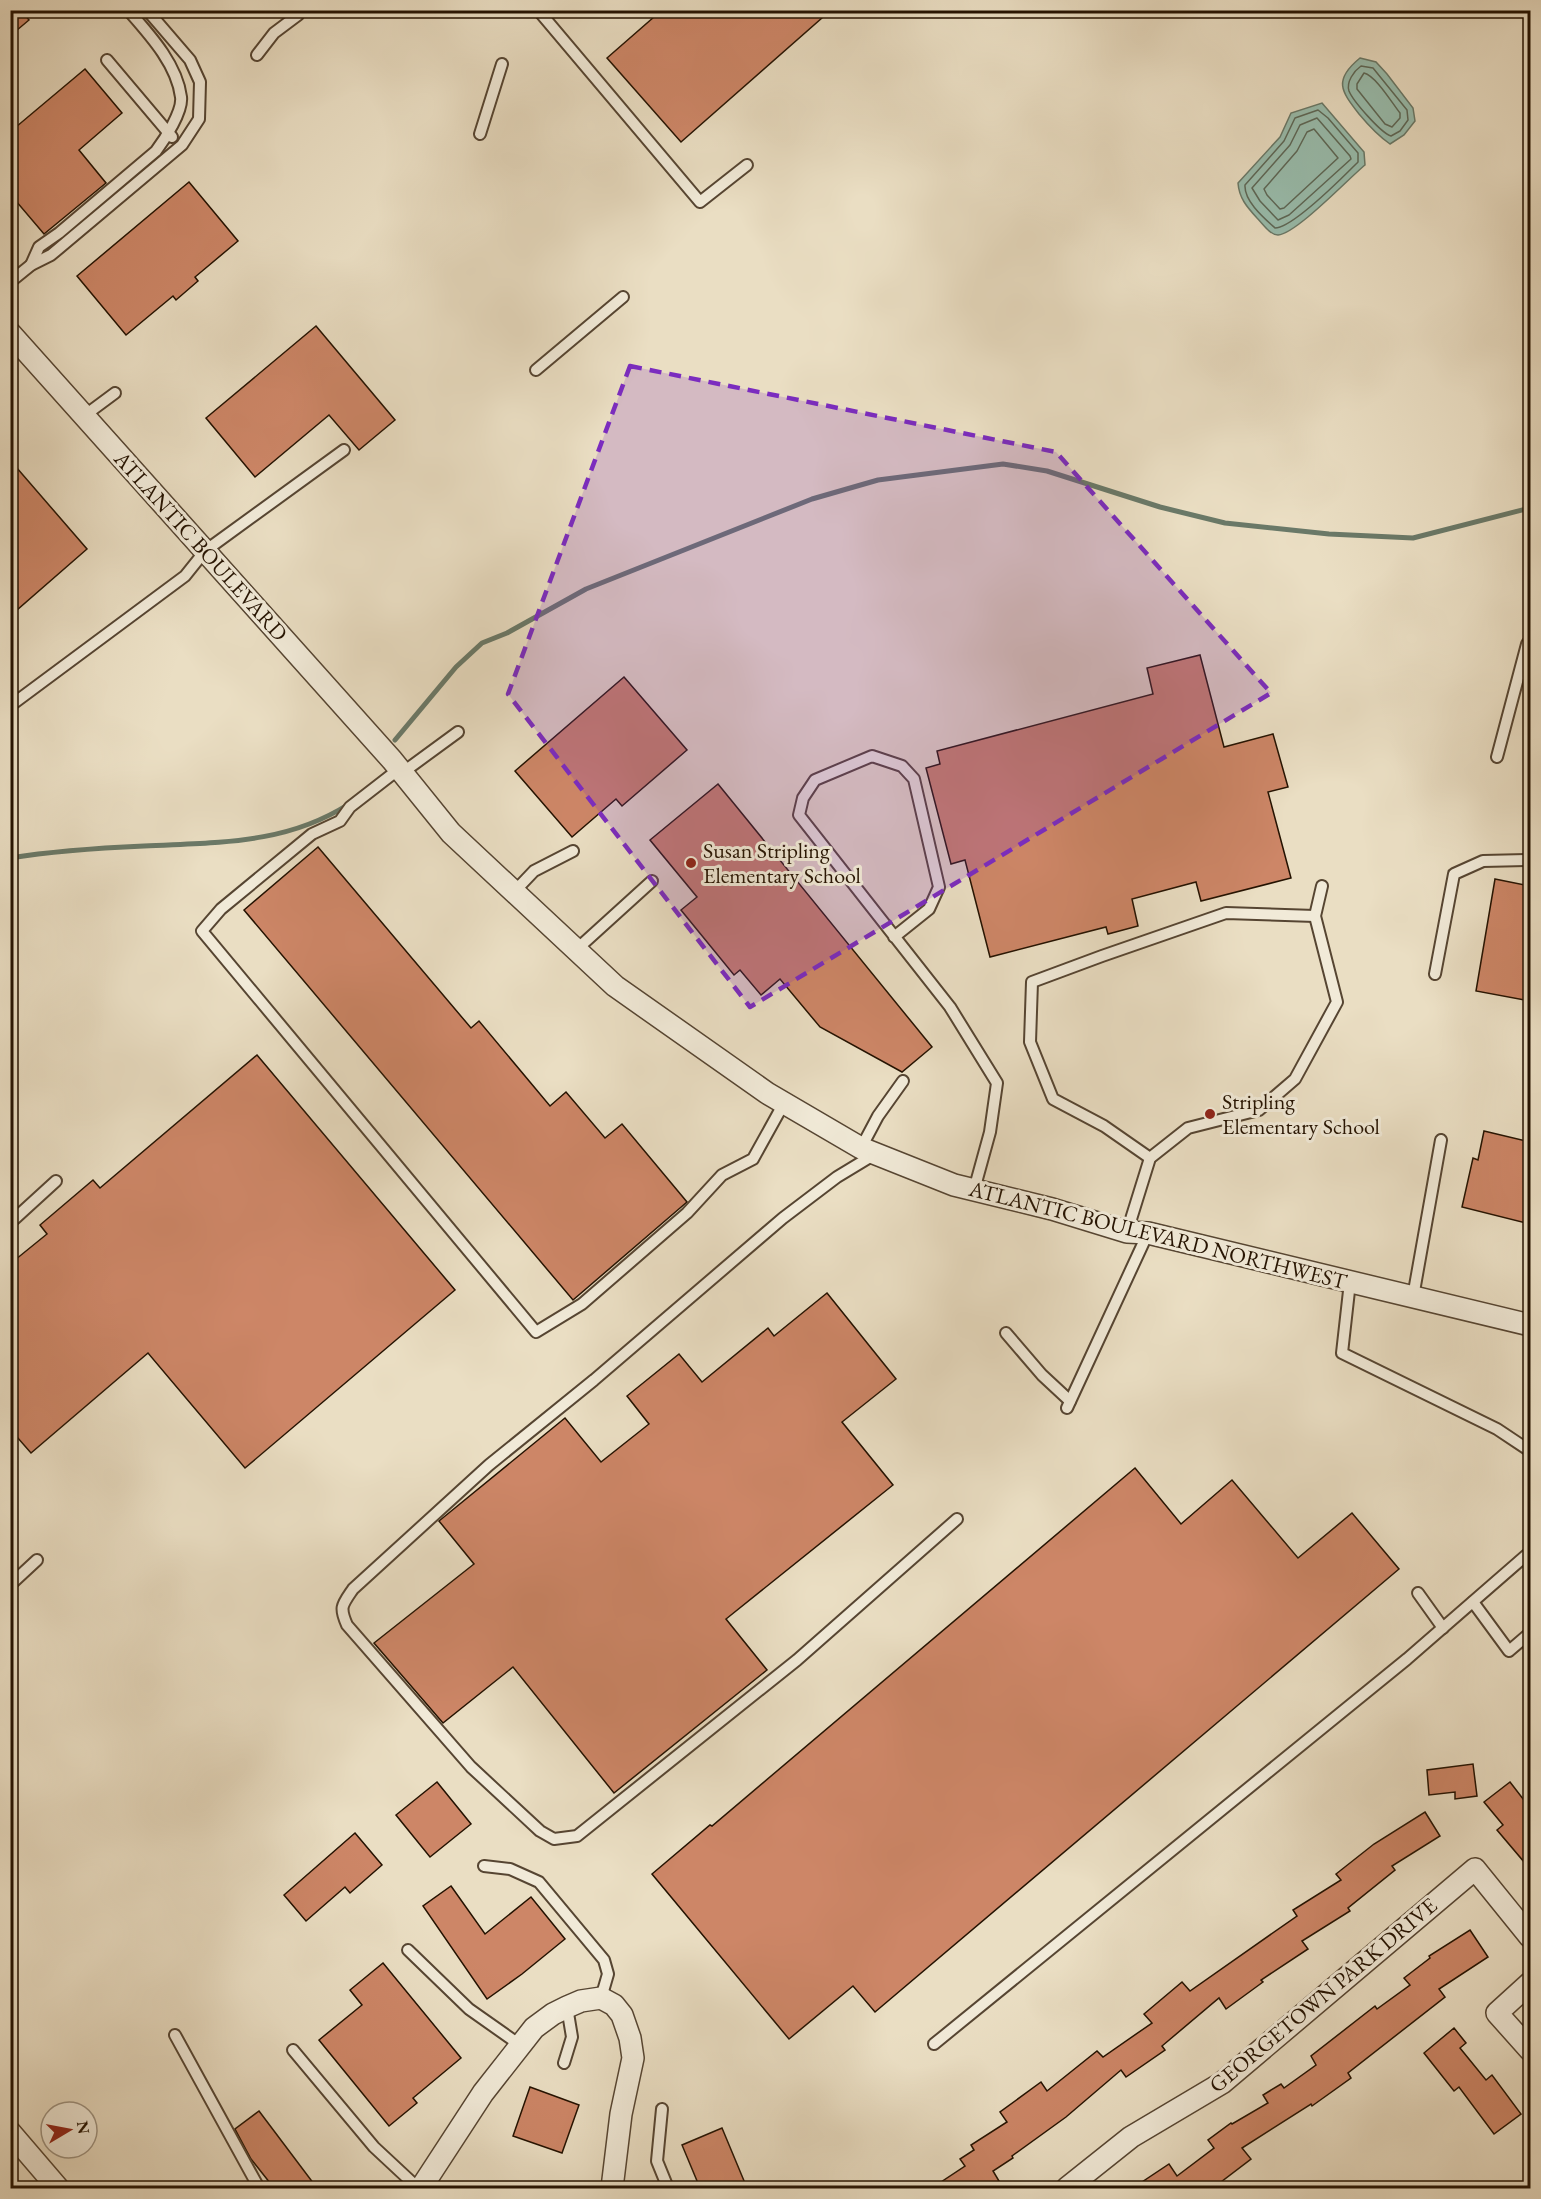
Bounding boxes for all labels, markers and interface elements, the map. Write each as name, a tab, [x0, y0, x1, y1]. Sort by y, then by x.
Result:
street label: ATLANTIC BOULEVARD	[107, 444, 294, 647]
place label: Susan Stripling Elementary School	[703, 836, 861, 890]
marker: Susan Stripling Elementary School	[684, 856, 698, 870]
place label: Stripling Elementary School	[1222, 1087, 1380, 1141]
marker: Stripling Elementary School	[1203, 1107, 1217, 1121]
street label: ATLANTIC BOULEVARD NORTHWEST	[965, 1174, 1350, 1296]
street label: GEORGETOWN PARK DRIVE	[1203, 1891, 1443, 2099]
north arrow	[39, 2100, 99, 2160]
text: N	[72, 2119, 95, 2136]

